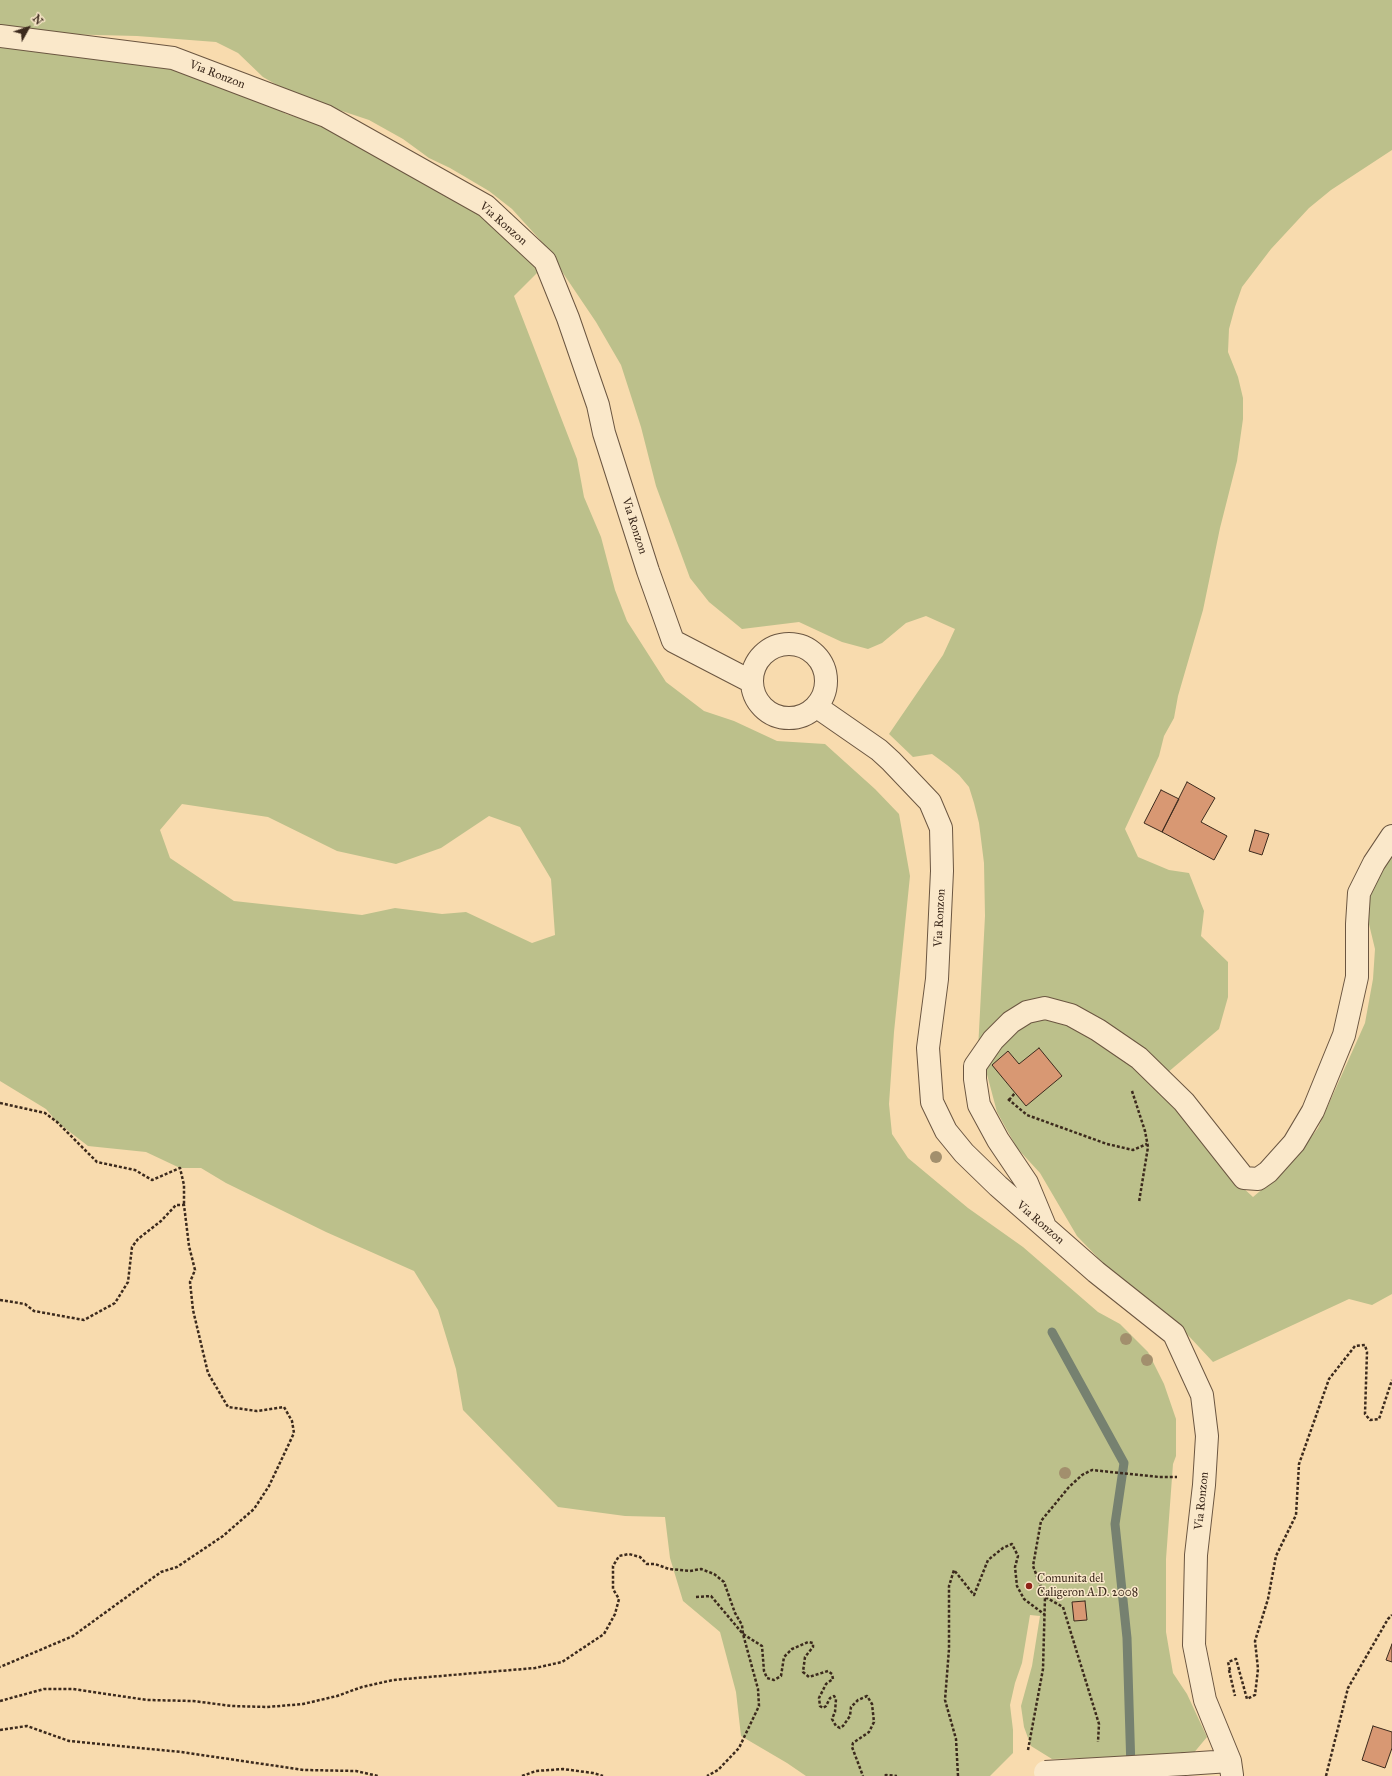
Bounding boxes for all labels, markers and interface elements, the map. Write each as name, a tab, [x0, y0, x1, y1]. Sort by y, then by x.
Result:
north arrow	[8, 8, 48, 48]
text: N	[30, 12, 46, 28]
street label: Via Ronzon	[187, 58, 247, 92]
street label: Via Ronzon	[476, 199, 530, 249]
street label: Via Ronzon	[618, 496, 650, 556]
street label: Via Ronzon	[931, 888, 949, 948]
street label: Via Ronzon	[1013, 1198, 1067, 1248]
street label: Via Ronzon	[1192, 1471, 1212, 1531]
place label: Comunita del Caligeron A.D. 2008	[1037, 1572, 1138, 1600]
marker: Comunita del Caligeron A.D. 2008	[1024, 1581, 1034, 1591]

